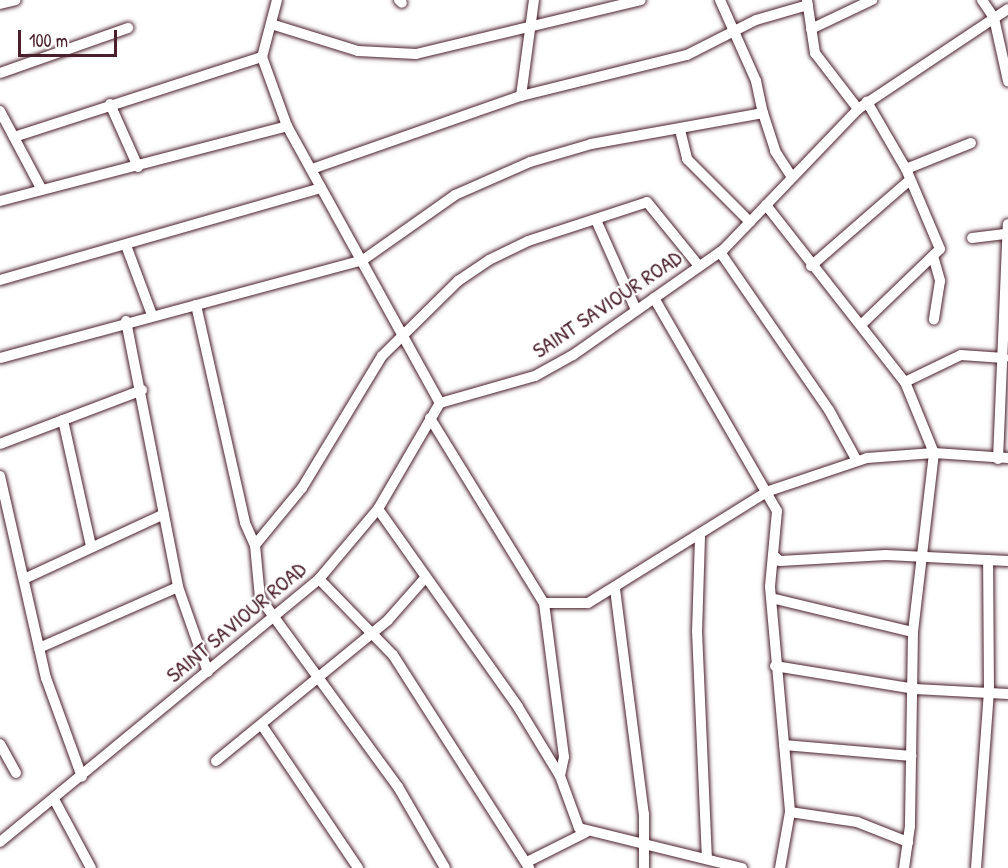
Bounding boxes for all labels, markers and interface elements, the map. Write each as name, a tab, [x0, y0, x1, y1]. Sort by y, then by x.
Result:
scale bar	[21, 18, 120, 56]
text: 100 m	[29, 28, 68, 53]
street label: SAINT SAVIOUR ROAD	[527, 244, 687, 364]
street label: SAINT SAVIOUR ROAD	[161, 556, 311, 688]

